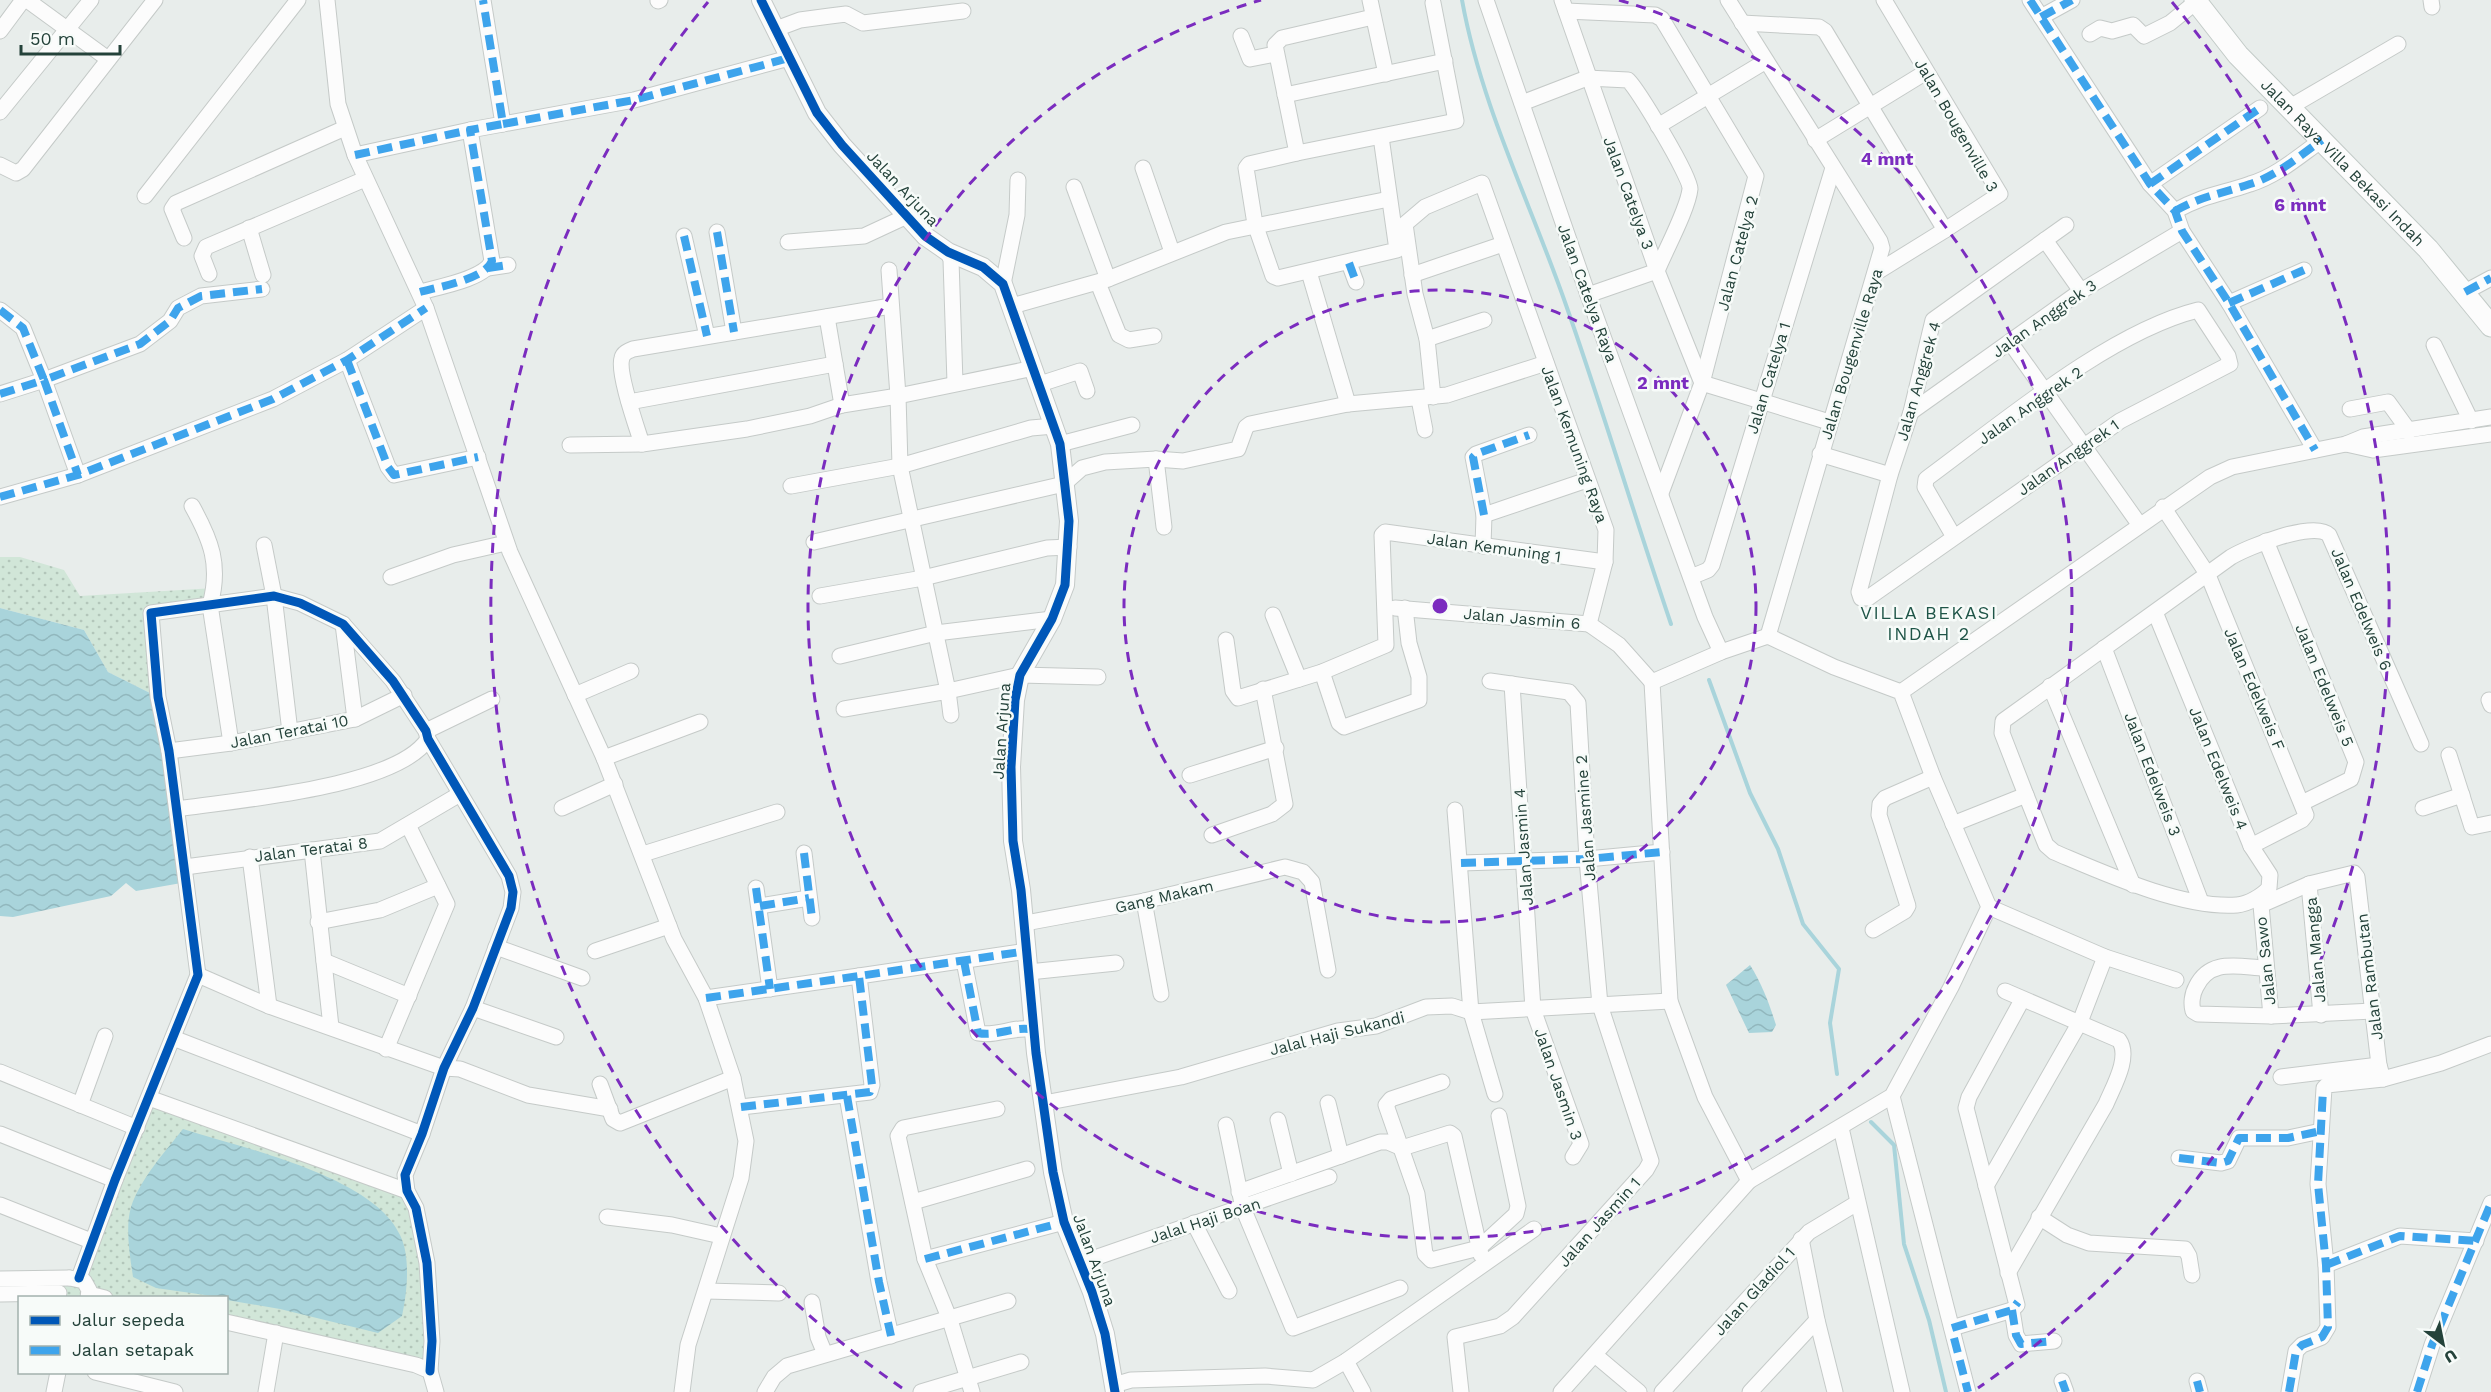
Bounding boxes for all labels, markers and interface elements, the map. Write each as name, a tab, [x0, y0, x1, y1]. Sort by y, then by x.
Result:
scale bar	[21, 18, 120, 56]
text: 50 m	[30, 28, 75, 49]
street label: Jalan Bougenville 3	[1911, 55, 2003, 195]
street label: Jalan Raya Villa Bekasi Indah	[2257, 75, 2429, 250]
street label: Jalan Catelya 3	[1599, 134, 1658, 252]
street label: Jalan Arjuna	[863, 147, 943, 230]
text: 4 mnt	[1861, 148, 1913, 169]
street label: Jalan Catelya 2	[1713, 193, 1762, 313]
text: 6 mnt	[2274, 194, 2326, 215]
street label: Jalan Catelya Raya	[1554, 221, 1621, 365]
street label: Jalan Bougenville Raya	[1816, 266, 1887, 442]
street label: Jalan Anggrek 3	[1988, 275, 2100, 361]
street label: Jalan Anggrek 4	[1892, 319, 1945, 443]
street label: Jalan Catelya 1	[1743, 320, 1794, 436]
street label: Jalan Anggrek 2	[1974, 362, 2086, 448]
street label: Jalan Kemuning Raya	[1537, 363, 1612, 525]
text: 2 mnt	[1637, 372, 1689, 393]
street label: Jalan Anggrek 1	[2014, 415, 2123, 499]
street label: Jalan Kemuning 1	[1426, 529, 1562, 566]
street label: Jalan Edelweis 6	[2327, 545, 2396, 673]
centre of rings	[1430, 596, 1450, 616]
district label: VILLA BEKASI INDAH 2	[1860, 602, 1998, 644]
street label: Jalan Jasmin 6	[1463, 604, 1581, 633]
street label: Jalan Edelweis 5	[2291, 621, 2358, 749]
street label: Jalan Edelweis F	[2220, 625, 2289, 754]
street label: Jalan Arjuna	[989, 682, 1014, 780]
street label: Jalan Edelweis 4	[2185, 704, 2252, 833]
street label: Jalan Edelweis 3	[2120, 710, 2185, 839]
street label: Jalan Teratai 10	[228, 711, 350, 752]
street label: Jalan Jasmine 2	[1572, 754, 1599, 882]
street label: Jalan Jasmin 4	[1510, 787, 1537, 906]
street label: Jalan Teratai 8	[253, 833, 369, 866]
street label: Gang Makam	[1113, 876, 1215, 917]
street label: Jalan Mangga	[2301, 896, 2330, 1003]
street label: Jalan Rambutan	[2352, 912, 2387, 1041]
street label: Jalan Sawo	[2251, 916, 2280, 1006]
street label: Jalal Haji Sukandi	[1268, 1008, 1407, 1059]
street label: Jalan Jasmin 3	[1530, 1026, 1587, 1143]
street label: Jalan Jasmin 1	[1554, 1174, 1645, 1271]
street label: Jalal Haji Boan	[1147, 1194, 1263, 1247]
street label: Jalan Arjuna	[1069, 1211, 1120, 1309]
street label: Jalan Gladiol 1	[1710, 1243, 1799, 1339]
legend	[18, 1296, 228, 1374]
text: Jalur sepeda	[72, 1309, 185, 1330]
north arrow	[2413, 1314, 2473, 1374]
text: Jalan setapak	[72, 1339, 194, 1360]
text: U	[2441, 1345, 2461, 1367]

